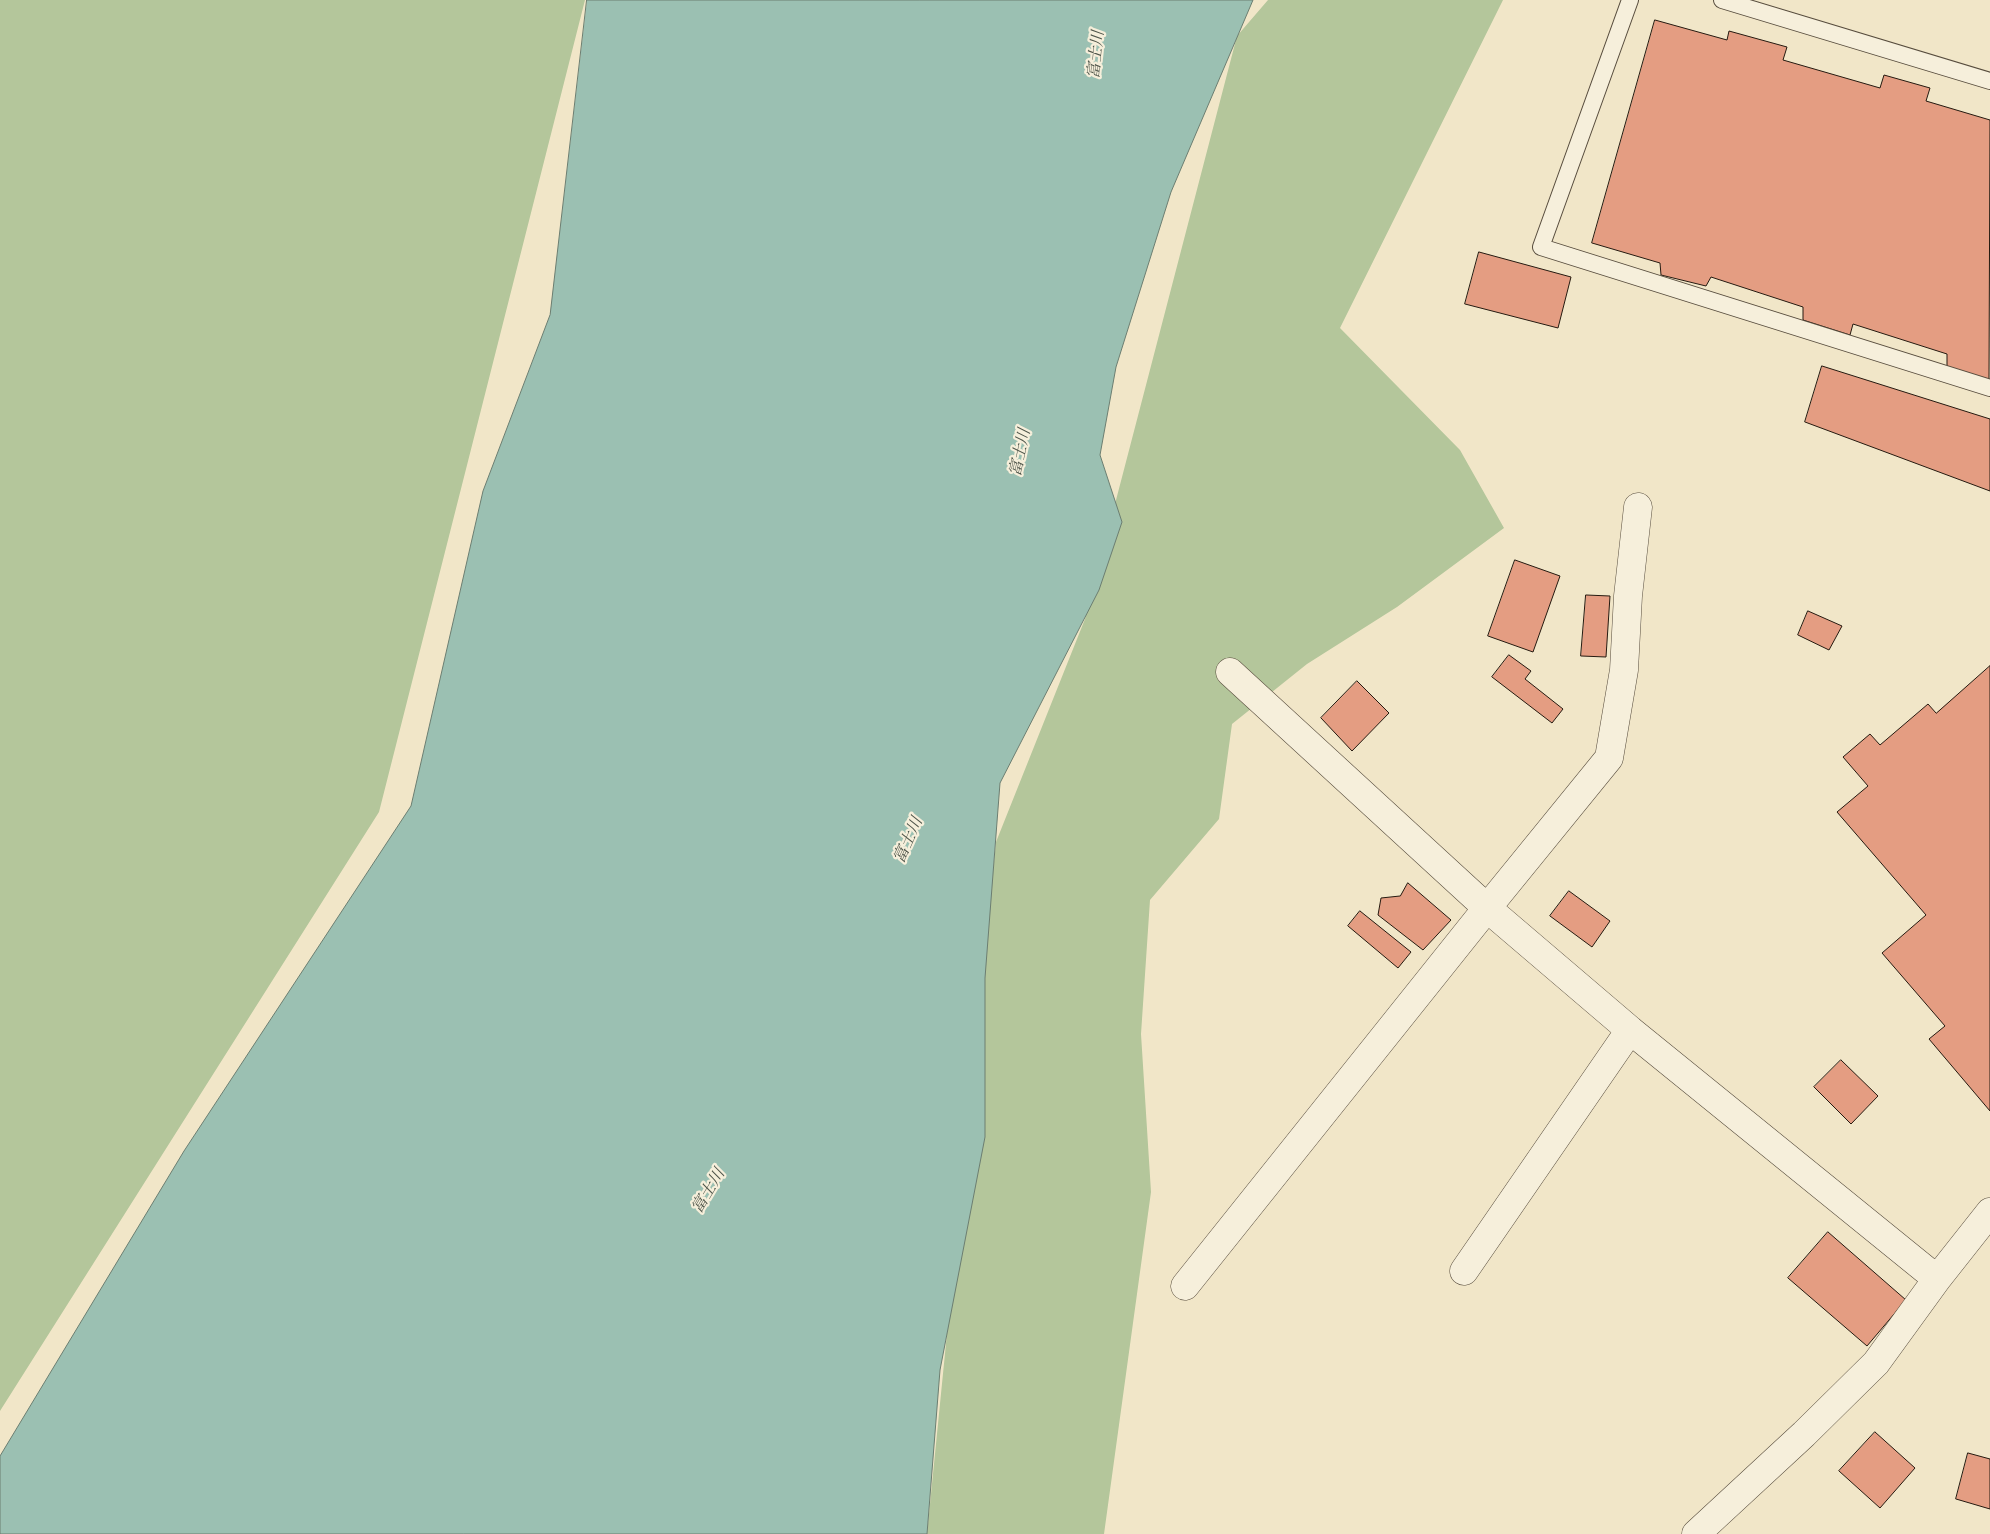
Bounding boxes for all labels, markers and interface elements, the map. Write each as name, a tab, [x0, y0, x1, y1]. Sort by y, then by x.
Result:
water label: 富士川	[1086, 30, 1110, 80]
water label: 富士川	[1008, 428, 1036, 478]
water label: 富士川	[891, 815, 929, 867]
water label: 富士川	[689, 1166, 731, 1218]

